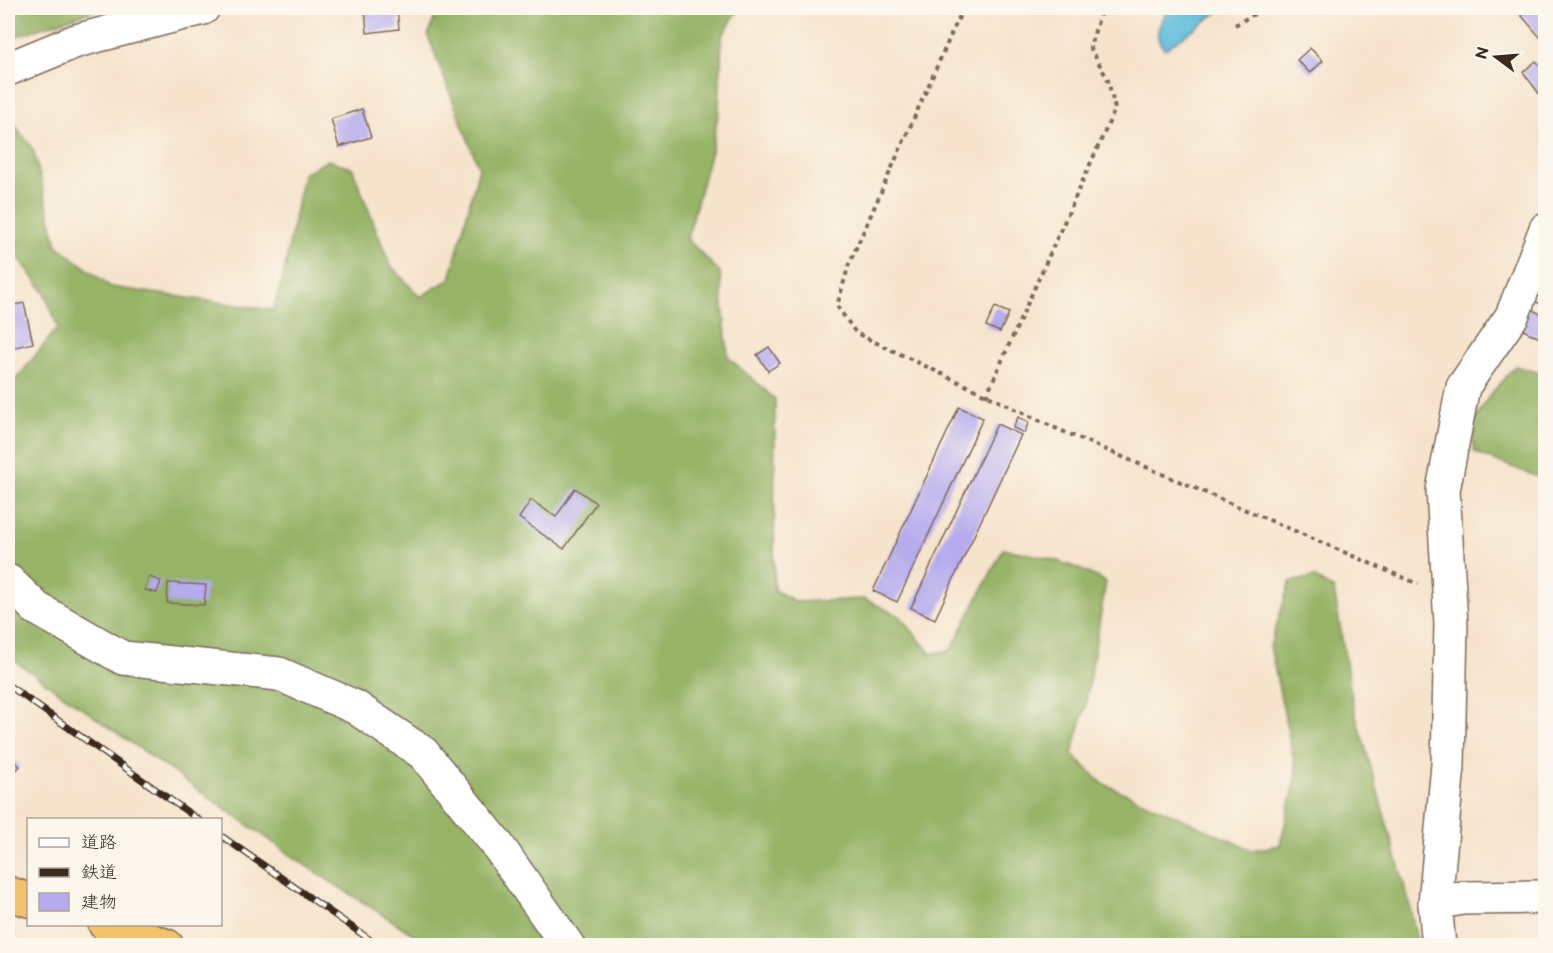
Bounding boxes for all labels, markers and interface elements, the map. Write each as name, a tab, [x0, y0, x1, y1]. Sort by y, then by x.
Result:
north arrow	[1466, 27, 1526, 87]
text: N	[1472, 45, 1494, 62]
legend	[27, 818, 222, 926]
text: 道路	[81, 832, 117, 853]
text: 鉄道	[81, 862, 117, 883]
text: 建物	[81, 892, 117, 913]

